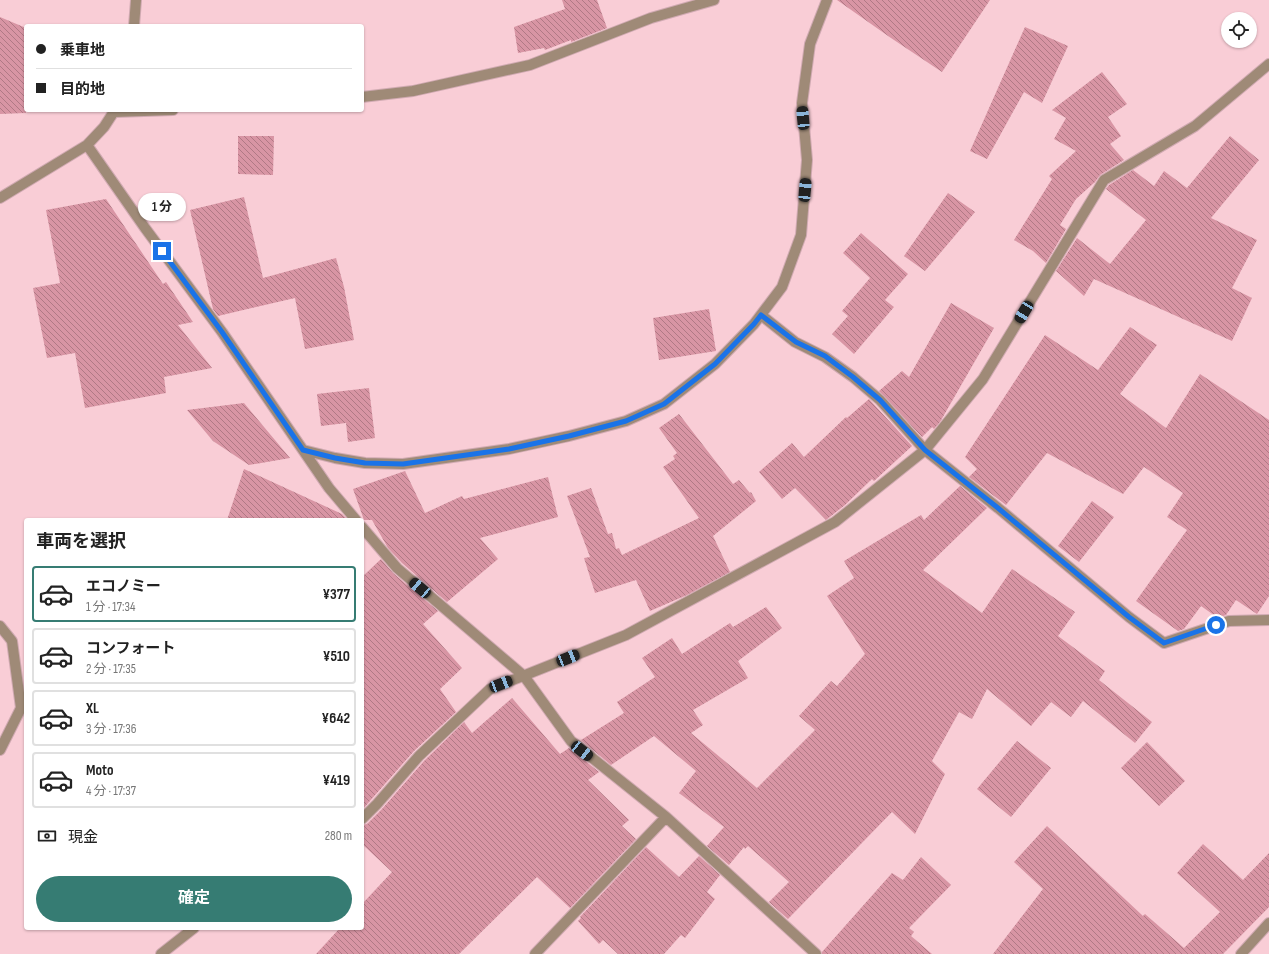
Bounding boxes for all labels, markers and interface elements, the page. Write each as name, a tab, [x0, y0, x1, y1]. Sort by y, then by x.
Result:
map controls	[1221, 12, 1257, 48]
button: locate	[1221, 12, 1257, 48]
text: 乗車地	[60, 41, 105, 60]
text: 目的地	[60, 80, 105, 99]
car	[796, 106, 810, 130]
car	[798, 178, 812, 202]
callout: 1 分	[138, 193, 186, 221]
text: 1 分	[152, 199, 172, 215]
route end	[153, 242, 171, 260]
car	[1013, 299, 1035, 325]
text: 車両を選択	[36, 531, 126, 552]
icon: car	[38, 576, 74, 612]
car	[407, 576, 433, 600]
text: エコノミー	[86, 577, 161, 596]
text: ¥377	[322, 585, 350, 604]
text: 1 分 · 17:34	[86, 599, 135, 615]
route start	[1207, 616, 1225, 634]
icon: car	[38, 638, 74, 674]
text: コンフォート	[86, 639, 176, 658]
text: ¥510	[323, 647, 350, 666]
car	[555, 648, 581, 668]
text: 2 分 · 17:35	[86, 661, 136, 677]
car	[488, 674, 514, 694]
text: XL	[86, 699, 99, 718]
icon: car	[38, 700, 74, 736]
text: ¥642	[322, 709, 350, 728]
text: 3 分 · 17:36	[86, 721, 136, 737]
car	[569, 739, 595, 763]
text: Moto	[86, 761, 113, 780]
icon: car	[38, 762, 74, 798]
text: ¥419	[323, 771, 350, 790]
text: 4 分 · 17:37	[86, 783, 136, 799]
icon: cash	[36, 825, 58, 847]
text: 現金	[68, 828, 98, 847]
text: 280 m	[325, 828, 352, 844]
button: 確定	[36, 876, 352, 922]

